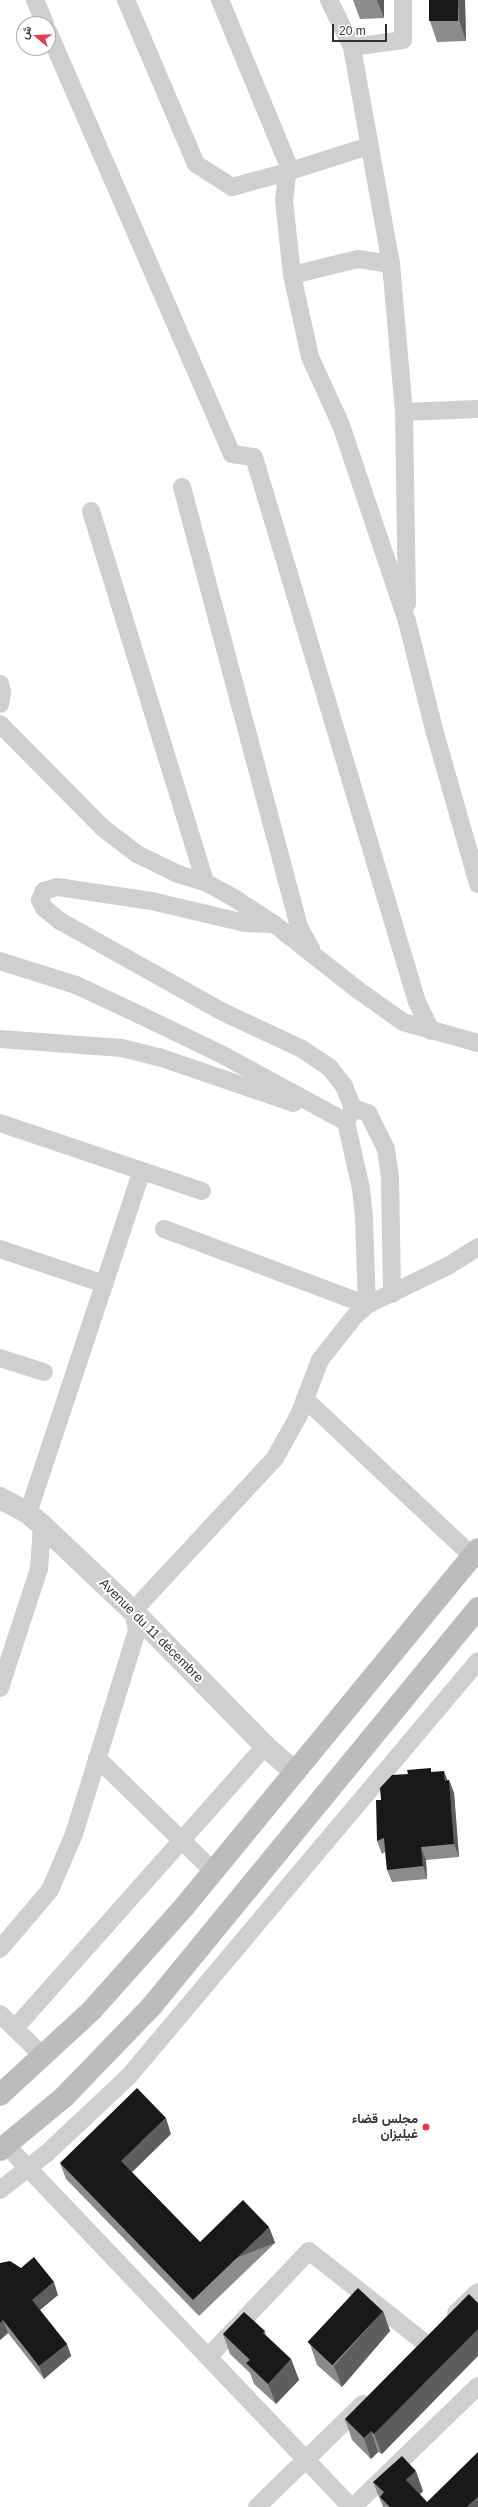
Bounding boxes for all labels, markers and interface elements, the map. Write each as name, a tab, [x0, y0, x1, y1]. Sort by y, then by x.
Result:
north arrow	[16, 16, 56, 56]
scale bar	[334, 16, 389, 42]
text: ش	[18, 24, 33, 41]
text: 20 m	[339, 24, 366, 38]
street label: Avenue du 11 décembre	[96, 1576, 206, 1686]
place label: مجلس قضاء غيليزان	[352, 2112, 418, 2143]
marker: مجلس قضاء غيليزان	[421, 2122, 431, 2132]

